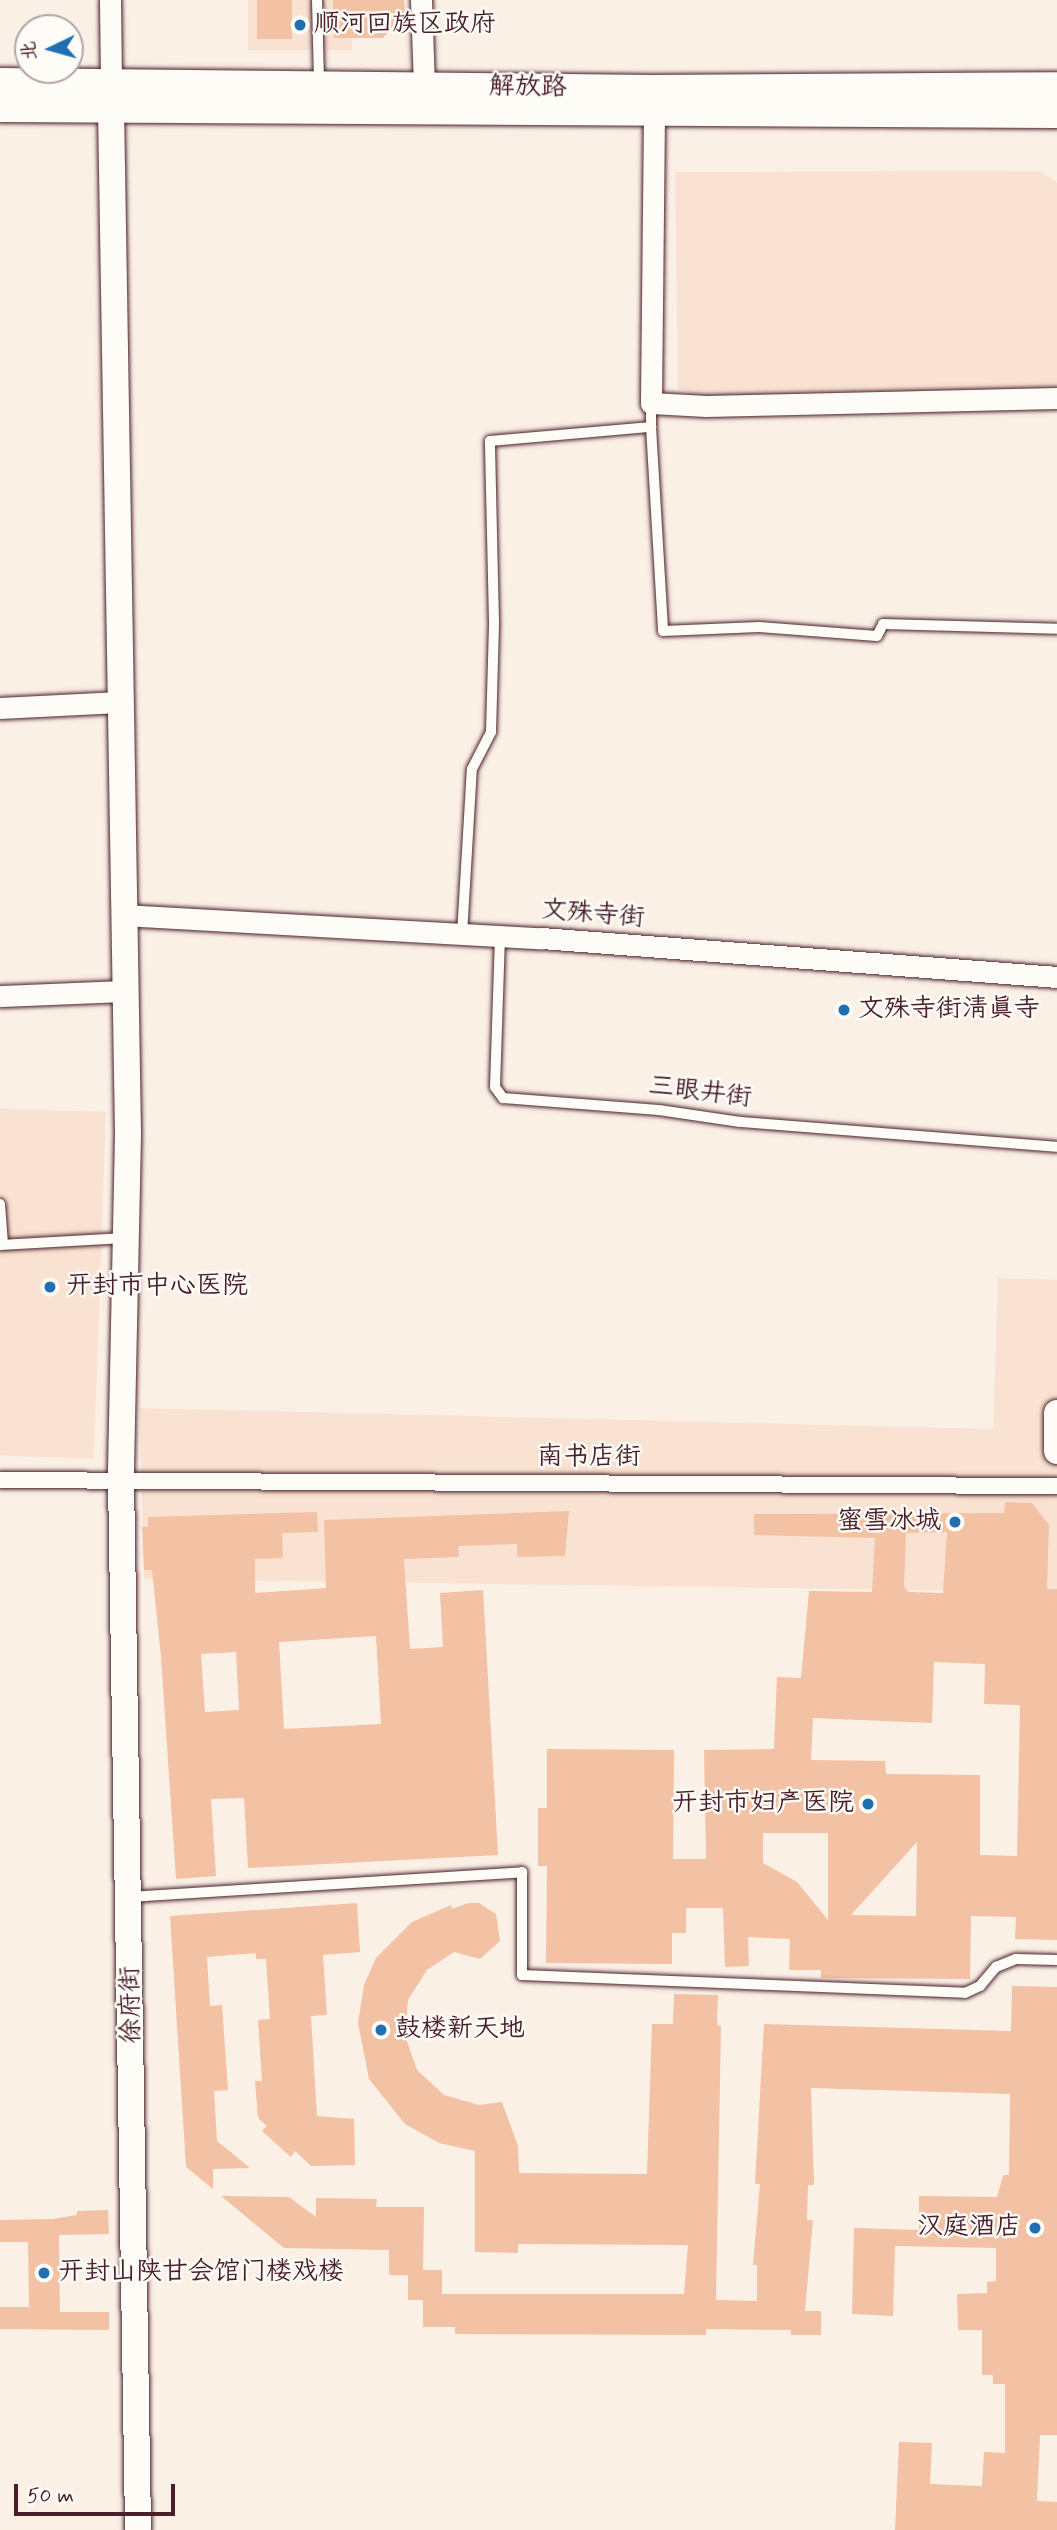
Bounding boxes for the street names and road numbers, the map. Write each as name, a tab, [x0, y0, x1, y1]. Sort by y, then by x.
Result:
street label: 解放路	[489, 72, 567, 104]
street label: 文殊寺街	[540, 895, 646, 935]
street label: 三眼井街	[646, 1071, 754, 1115]
street label: 南书店街	[537, 1442, 641, 1474]
street label: 徐府街	[116, 1966, 148, 2044]

